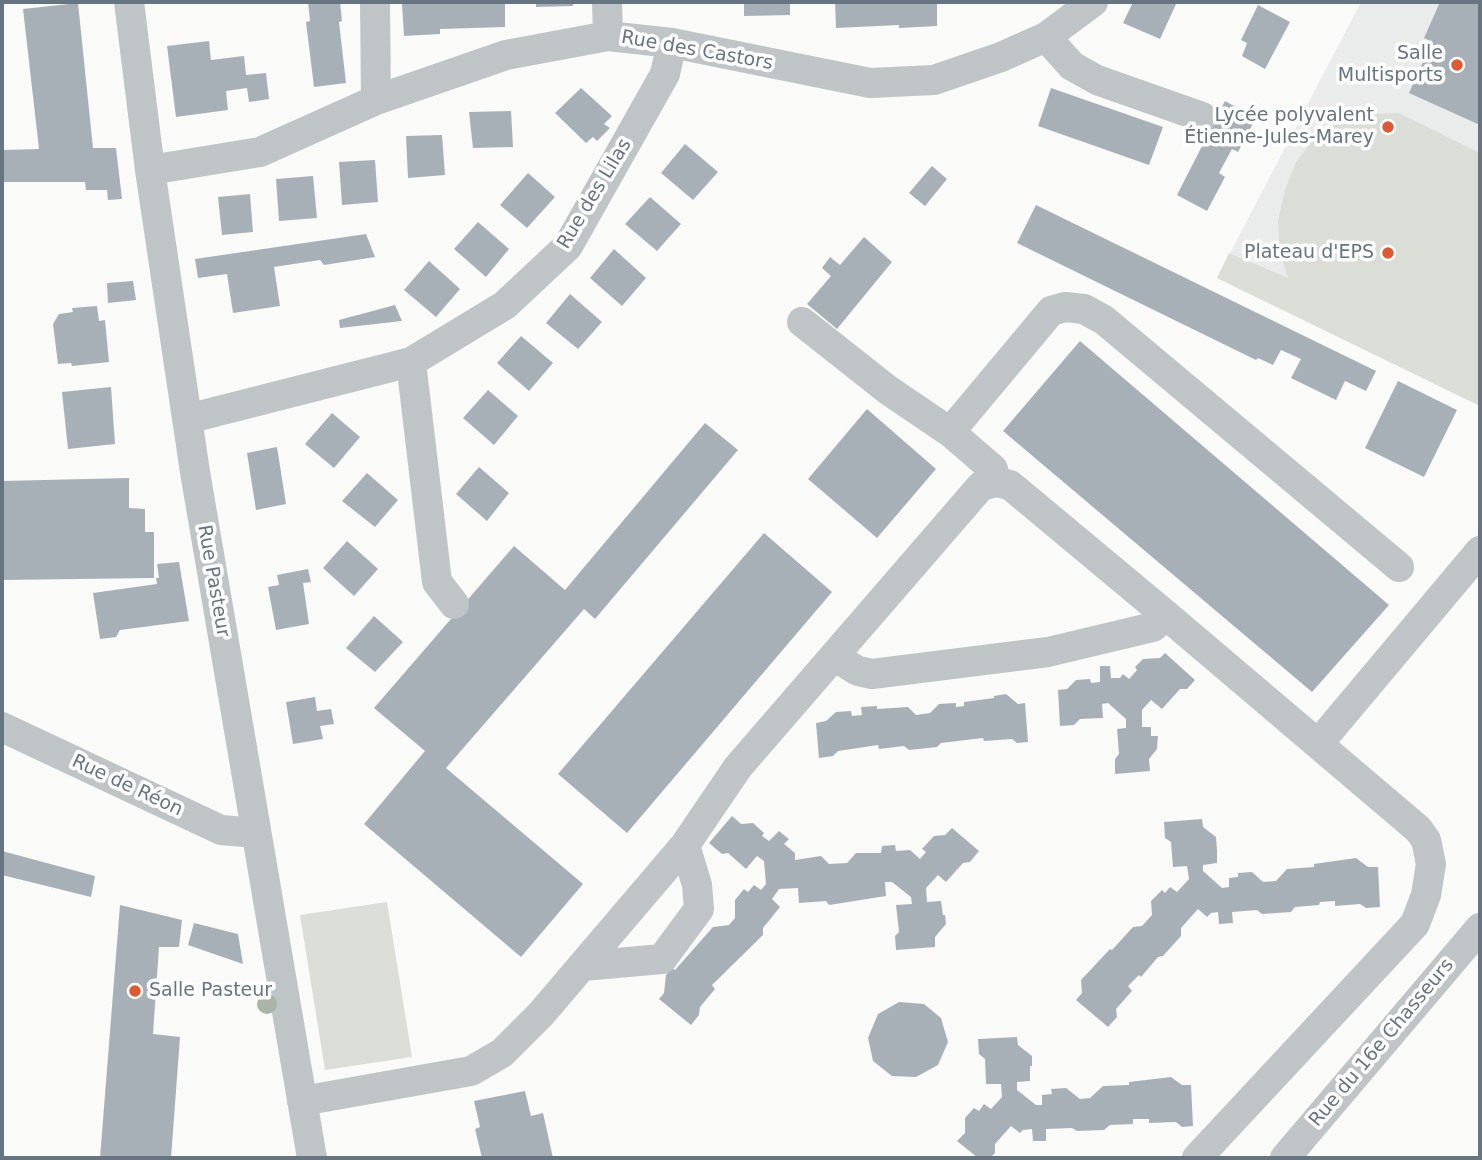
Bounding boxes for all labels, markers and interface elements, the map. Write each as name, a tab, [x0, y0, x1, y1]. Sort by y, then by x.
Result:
street label: Rue des Castors	[619, 26, 775, 76]
place label: Salle Multisports	[1338, 43, 1443, 87]
marker: Salle Multisports	[1449, 57, 1465, 73]
place label: Lycée polyvalent Étienne-Jules-Marey	[1184, 105, 1374, 149]
marker: Lycée polyvalent Étienne-Jules-Marey	[1380, 119, 1396, 135]
street label: Rue des Lilas	[553, 135, 637, 253]
place label: Plateau d'EPS	[1244, 242, 1374, 264]
marker: Plateau d'EPS	[1380, 245, 1396, 261]
street label: Rue Pasteur	[192, 523, 234, 639]
street label: Rue de Réon	[68, 750, 186, 822]
street label: Rue du 16e Chasseurs	[1305, 954, 1459, 1132]
place label: Salle Pasteur	[149, 980, 272, 1002]
marker: Salle Pasteur	[127, 983, 143, 999]

